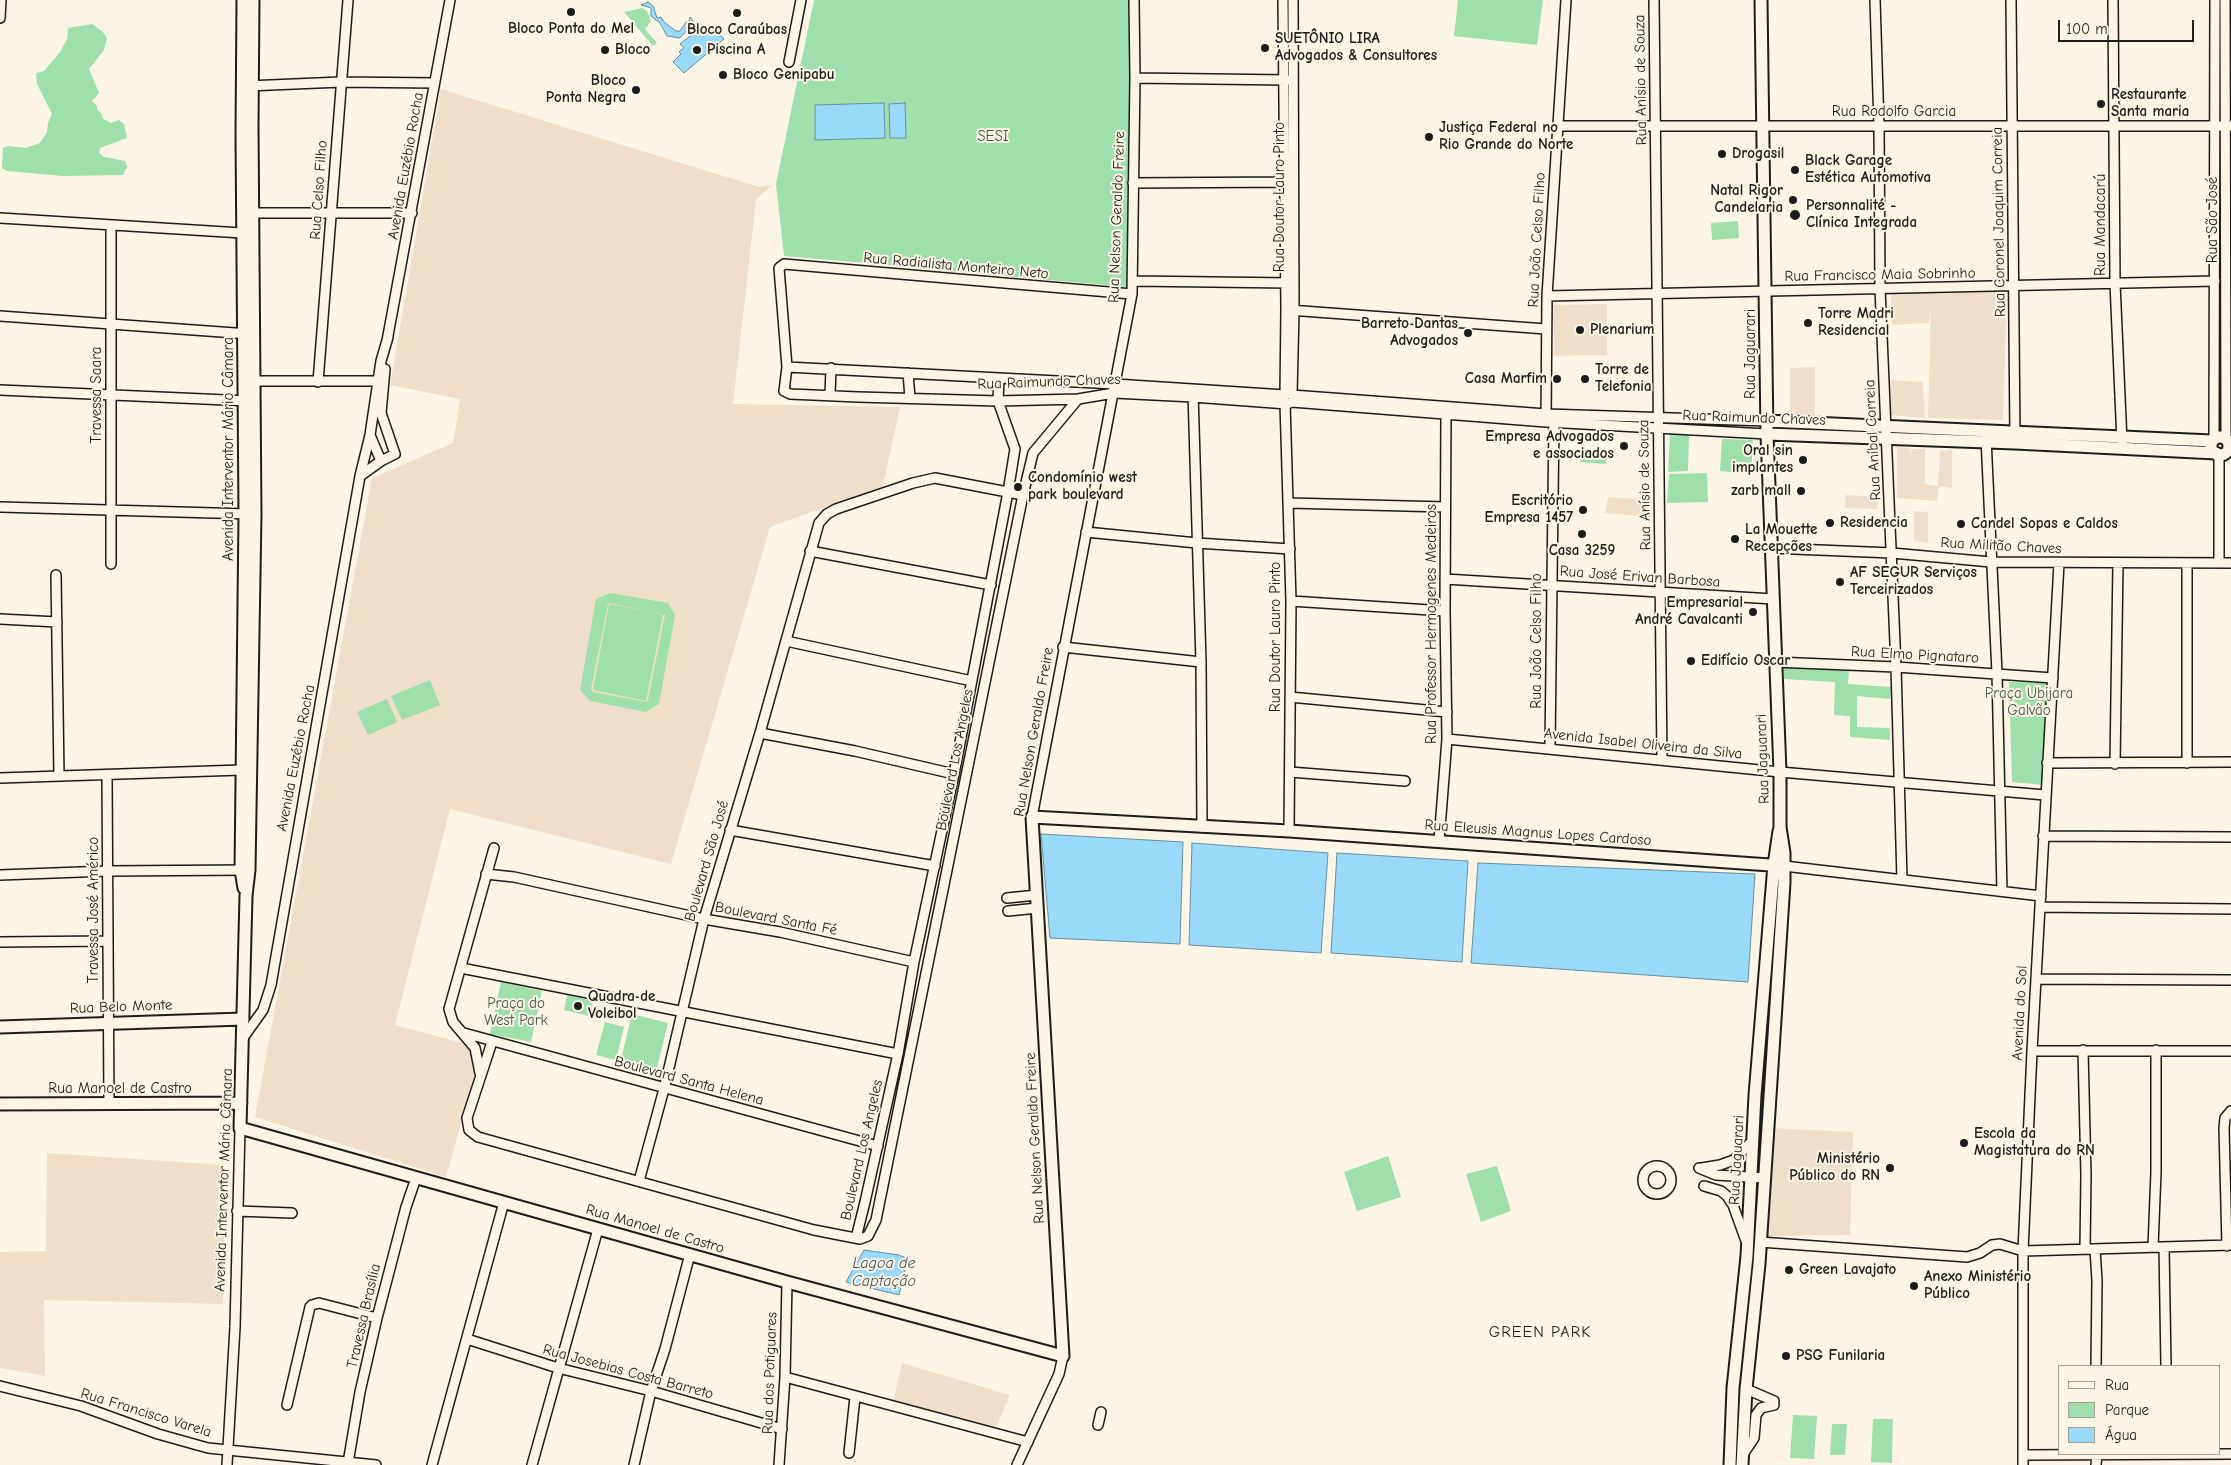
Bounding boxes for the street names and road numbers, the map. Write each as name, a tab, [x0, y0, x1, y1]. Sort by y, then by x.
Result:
street label: Rua Anísio de Souza	[1631, 15, 1651, 145]
street label: Avenida Euzébio Rocha	[384, 91, 428, 241]
street label: Rua Rodolfo Garcia	[1832, 103, 1956, 121]
street label: Rua Doutor Lauro Pinto	[1271, 122, 1289, 272]
street label: Rua Coronel Joaquim Correia	[1988, 127, 2010, 317]
street label: Rua Nelson Geraldo Freire	[1105, 131, 1129, 303]
street label: Rua Celso Filho	[307, 140, 331, 240]
street label: Rua João Celso Filho	[1524, 172, 1550, 308]
street label: Rua Mandacarú	[2092, 174, 2110, 276]
street label: Rua São José	[2204, 177, 2222, 263]
street label: Rua Radialista Monteiro Neto	[863, 249, 1049, 283]
street label: Rua Francisco Maia Sobrinho	[1784, 264, 1976, 286]
street label: Rua Jaguarari	[1742, 309, 1760, 399]
street label: Avenida Interventor Mário Câmara	[220, 337, 238, 561]
street label: Travessa Saara	[88, 346, 106, 444]
street label: Rua Raimundo Chaves	[977, 371, 1121, 393]
street label: Rua Aníbal Correia	[1861, 379, 1885, 501]
street label: Rua Raimundo Chaves	[1682, 407, 1826, 429]
street label: Rua Anísio de Souza	[1635, 420, 1655, 550]
street label: Rua Professor Hermogenes Medeiros	[1423, 504, 1441, 744]
street label: Rua Militão Chaves	[1940, 534, 2062, 558]
street label: Rua Doutor Lauro Pinto	[1267, 562, 1285, 712]
street label: Rua José Erivan Barbosa	[1559, 562, 1721, 592]
street label: Rua João Celso Filho	[1528, 573, 1546, 709]
street label: Rua Elmo Pignataro	[1851, 643, 1979, 667]
street label: Rua Nelson Geraldo Freire	[1010, 646, 1058, 818]
street label: Avenida Euzébio Rocha	[273, 683, 319, 833]
street label: Boulevard Los Angeles	[932, 688, 978, 832]
street label: Rua Jaguarari	[1752, 714, 1774, 804]
street label: Avenida Isabel Oliveira da Silva	[1543, 725, 1743, 763]
street label: Boulevard São José	[681, 798, 733, 924]
street label: Rua Eleusis Magnus Lopes Cardoso	[1424, 816, 1652, 850]
street label: Travessa José Américo	[85, 837, 103, 983]
street label: Boulevard Santa Fé	[713, 898, 839, 940]
street label: Avenida do Sol	[2009, 965, 2031, 1061]
street label: Rua Belo Monte	[69, 996, 173, 1018]
street label: Boulevard Santa Helena	[612, 1052, 766, 1110]
street label: Rua Nelson Geraldo Freire	[1022, 1052, 1048, 1224]
street label: Avenida Interventor Mário Câmara	[211, 1068, 237, 1292]
street label: Boulevard Los Angeles	[837, 1078, 887, 1222]
street label: Rua Manoel de Castro	[48, 1080, 192, 1098]
street label: Rua Jaguarari	[1726, 1115, 1748, 1205]
street label: Rua Manoel de Castro	[584, 1201, 726, 1257]
street label: Travessa Brasília	[343, 1262, 385, 1370]
street label: Rua dos Potiguares	[759, 1312, 781, 1434]
street label: Rua Josebias Costa Barreto	[541, 1341, 715, 1403]
street label: Rua Francisco Varela	[78, 1385, 214, 1441]

